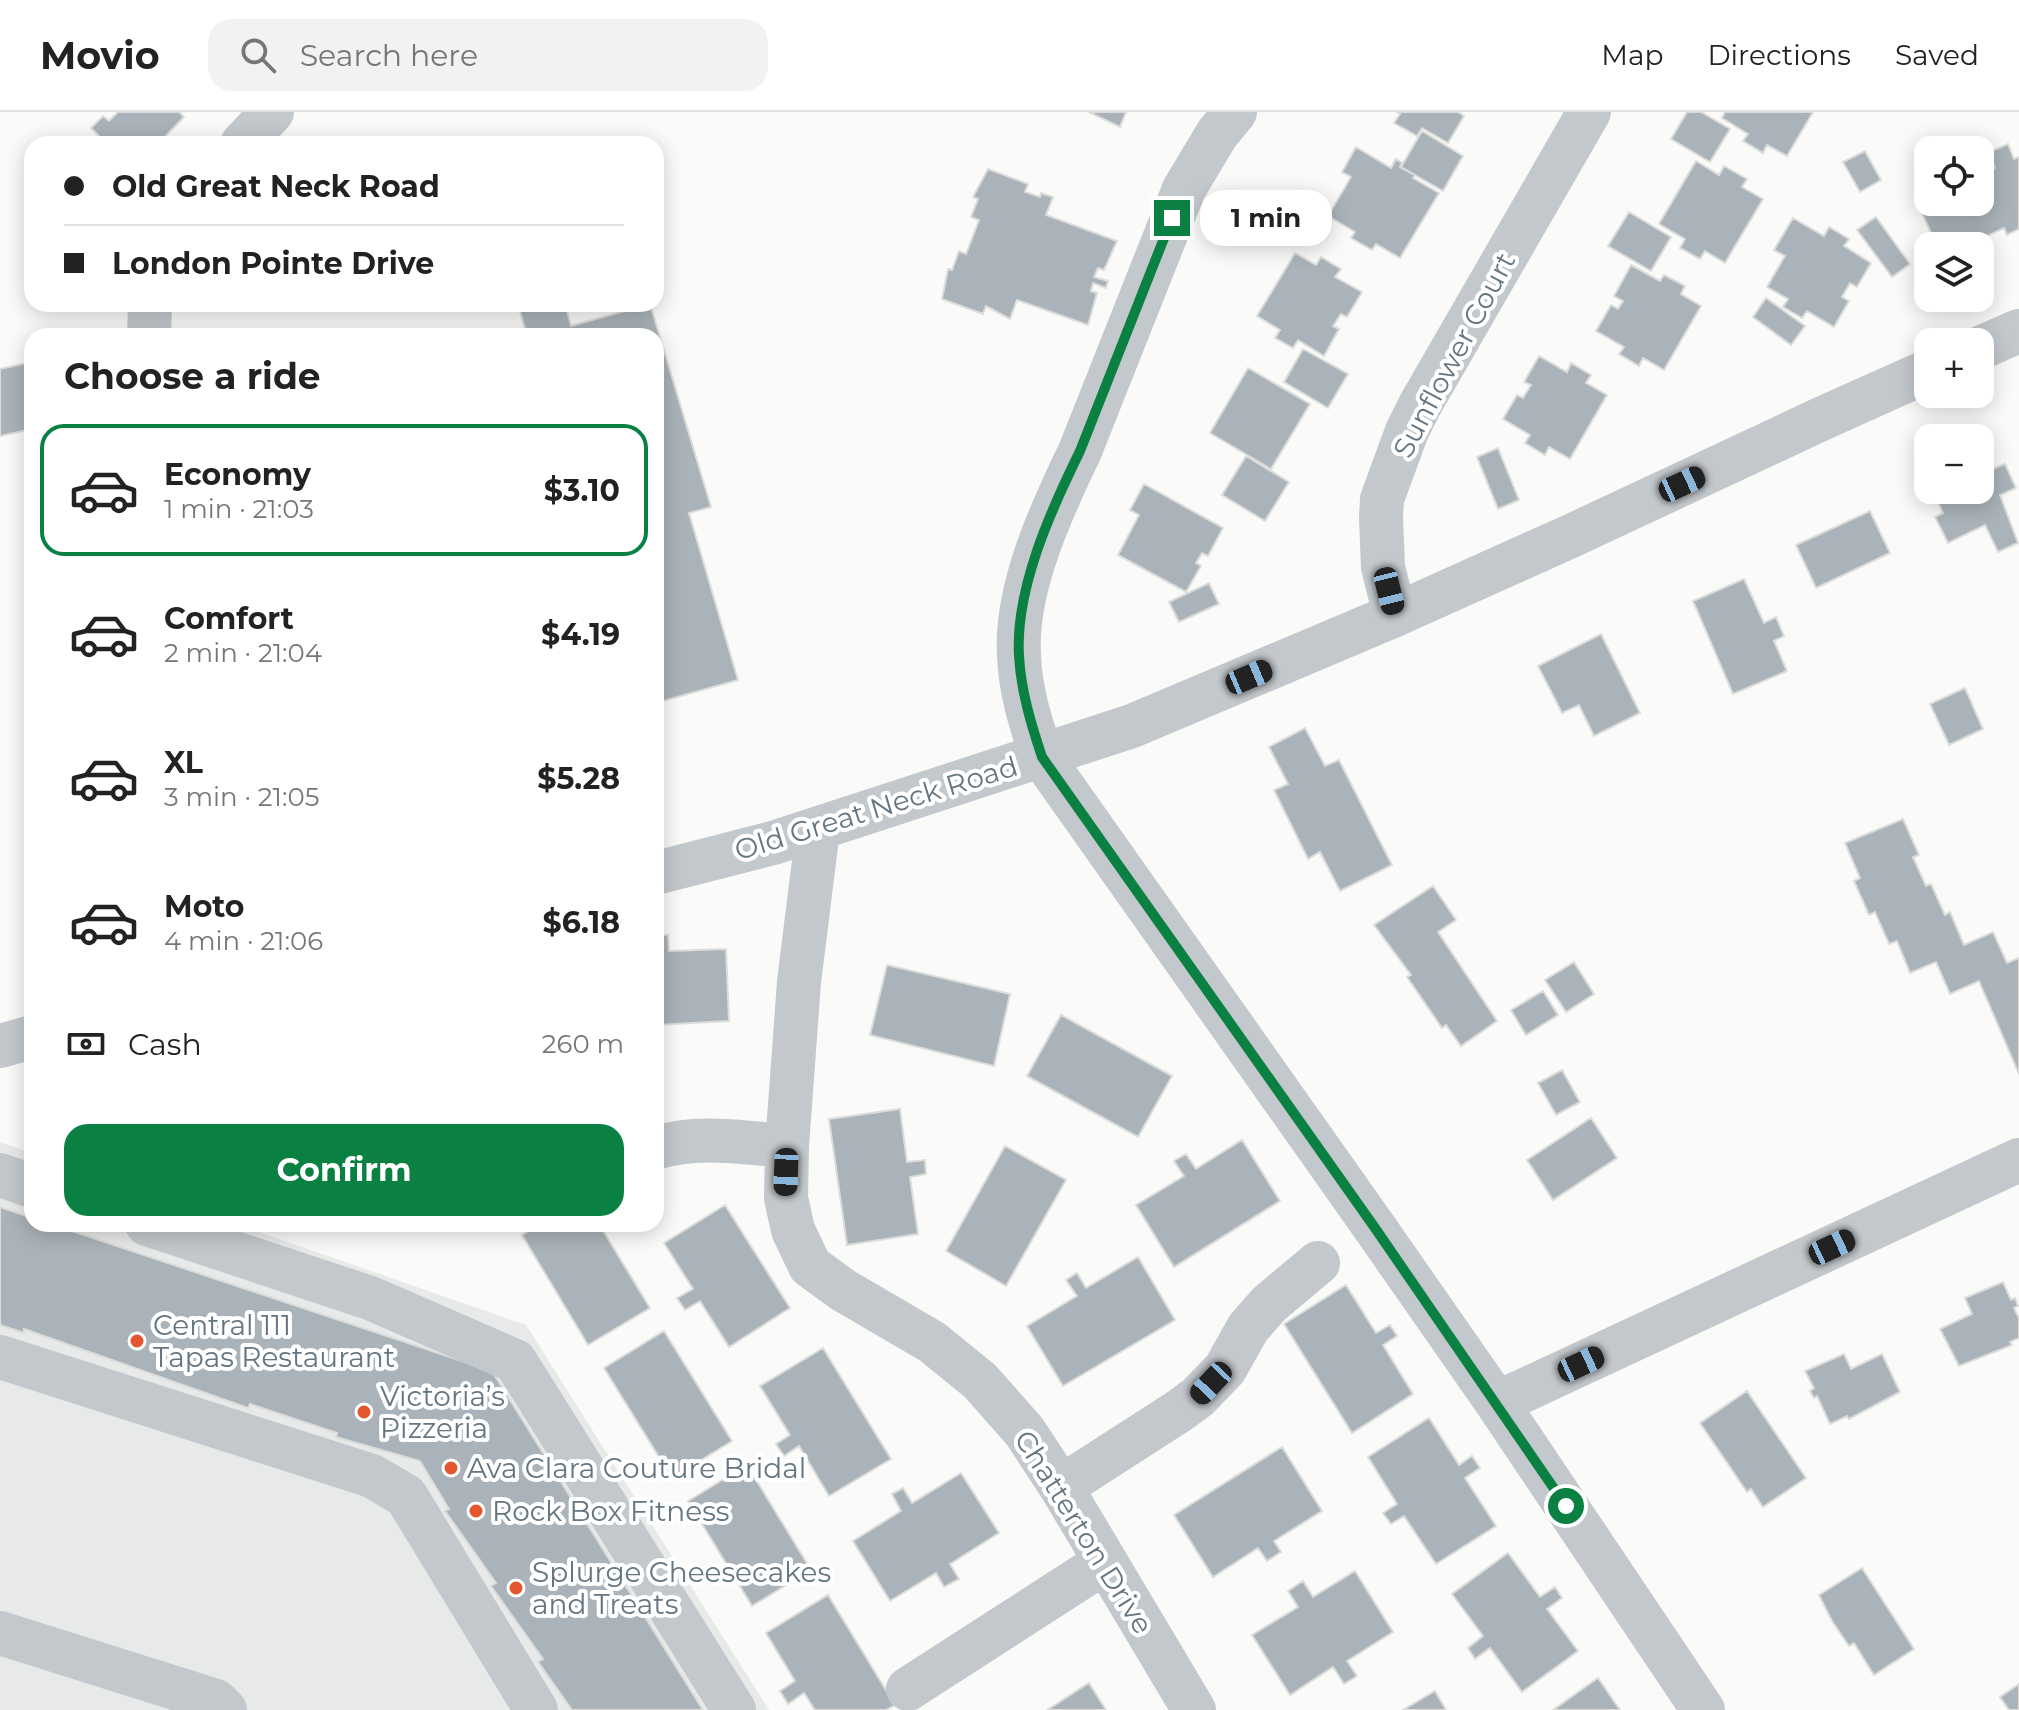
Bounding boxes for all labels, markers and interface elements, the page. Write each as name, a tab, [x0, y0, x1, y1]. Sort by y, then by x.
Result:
search box	[208, 19, 768, 91]
text: Movio	[40, 32, 160, 79]
icon: search	[236, 33, 280, 77]
text: Search here	[300, 37, 478, 74]
text: Map	[1601, 38, 1663, 72]
text: Directions	[1707, 38, 1851, 72]
text: Saved	[1895, 38, 1979, 72]
map controls	[1914, 136, 1994, 504]
button: locate	[1914, 136, 1994, 216]
text: Old Great Neck Road	[112, 168, 440, 205]
callout: 1 min	[1200, 190, 1332, 246]
route end	[1154, 200, 1190, 236]
text: 1 min	[1231, 202, 1301, 234]
button: layers	[1914, 232, 1994, 312]
text: London Pointe Drive	[112, 245, 434, 282]
street label: Sunflower Court	[1386, 247, 1522, 463]
button: +	[1914, 328, 1994, 408]
text: Choose a ride	[64, 354, 321, 398]
button: −	[1914, 424, 1994, 504]
icon: car	[68, 454, 140, 526]
text: Economy	[164, 456, 311, 493]
car	[1655, 463, 1709, 505]
text: $3.10	[544, 472, 620, 509]
text: 1 min · 21:03	[164, 493, 314, 525]
car	[1372, 565, 1406, 617]
icon: car	[68, 598, 140, 670]
text: Comfort	[164, 600, 294, 637]
text: $4.19	[541, 616, 620, 653]
text: 2 min · 21:04	[164, 637, 322, 669]
car	[1222, 657, 1276, 697]
icon: car	[68, 742, 140, 814]
text: XL	[164, 744, 203, 781]
street label: Old Great Neck Road	[730, 749, 1022, 867]
text: $5.28	[537, 760, 620, 797]
text: 3 min · 21:05	[164, 781, 319, 813]
icon: car	[68, 886, 140, 958]
text: Moto	[164, 888, 245, 925]
text: $6.18	[543, 904, 620, 941]
text: 4 min · 21:06	[164, 925, 323, 957]
icon: cash	[64, 1022, 108, 1066]
text: Cash	[128, 1026, 202, 1063]
text: 260 m	[542, 1028, 624, 1060]
button: Confirm	[64, 1124, 624, 1216]
car	[773, 1148, 799, 1196]
car	[1805, 1226, 1859, 1268]
place label: Central 111 Tapas Restaurant	[153, 1308, 395, 1374]
marker: Central 111 Tapas Restaurant	[128, 1332, 146, 1350]
car	[1554, 1343, 1608, 1385]
car	[1186, 1357, 1236, 1409]
place label: Victoria’s Pizzeria	[380, 1379, 505, 1445]
marker: Victoria’s Pizzeria	[355, 1403, 373, 1421]
street label: Chatterton Drive	[1008, 1424, 1160, 1640]
place label: Ava Clara Couture Bridal	[467, 1451, 806, 1485]
marker: Ava Clara Couture Bridal	[442, 1459, 460, 1477]
route start	[1548, 1488, 1584, 1524]
place label: Rock Box Fitness	[492, 1494, 729, 1528]
marker: Rock Box Fitness	[467, 1502, 485, 1520]
place label: Splurge Cheesecakes and Treats	[532, 1555, 831, 1621]
marker: Splurge Cheesecakes and Treats	[507, 1579, 525, 1597]

